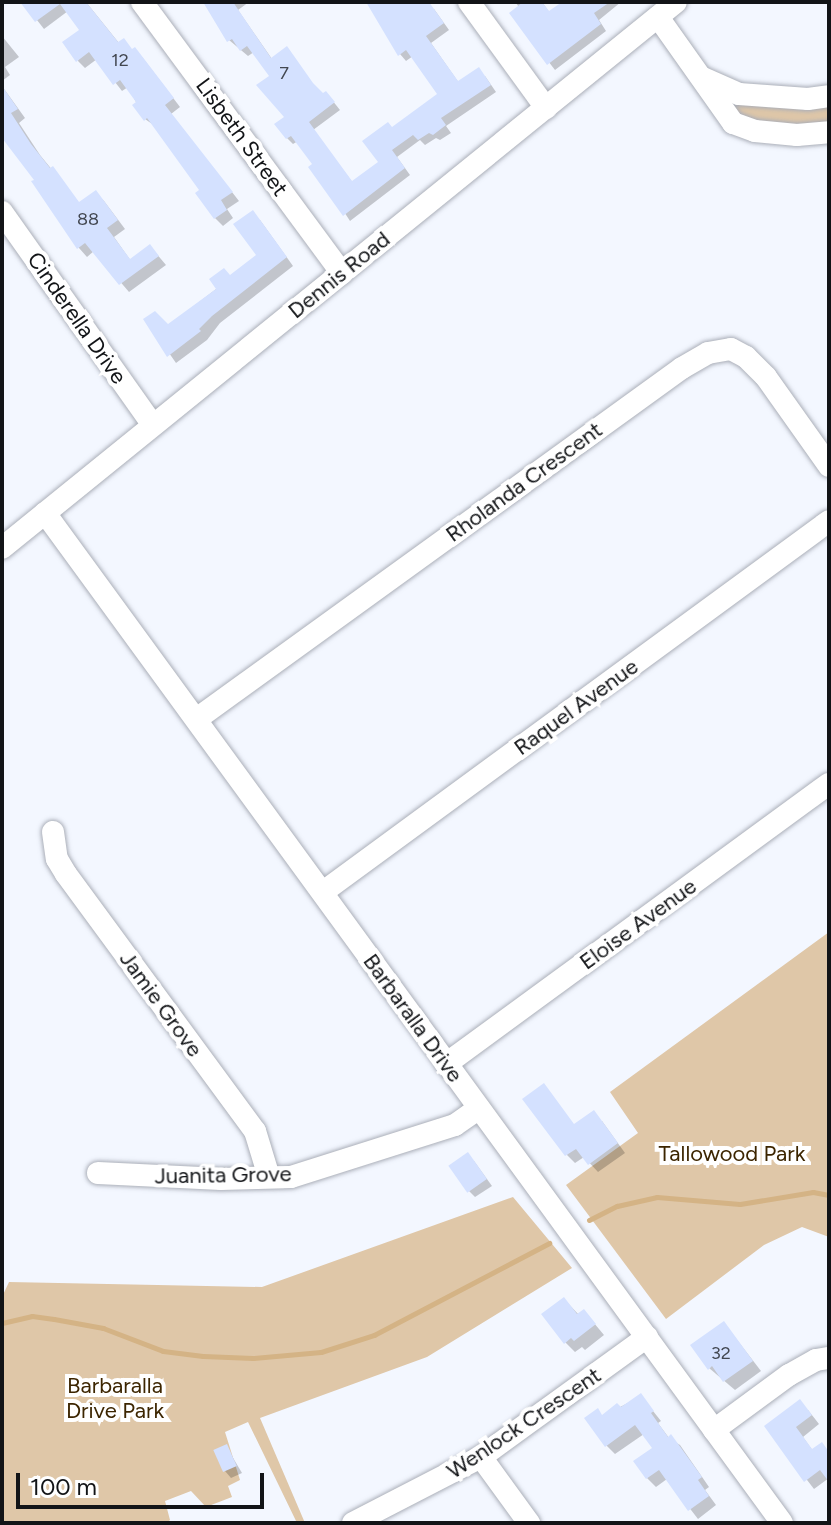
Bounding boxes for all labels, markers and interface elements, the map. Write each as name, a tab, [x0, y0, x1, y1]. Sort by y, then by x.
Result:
house number: 12	[111, 49, 129, 71]
house number: 7	[279, 62, 289, 84]
street label: Lisbeth Street	[190, 73, 294, 201]
house number: 88	[77, 208, 99, 230]
street label: Dennis Road	[283, 226, 395, 324]
street label: Cinderella Drive	[22, 247, 132, 389]
street label: Rholanda Crescent	[441, 416, 607, 548]
street label: Raquel Avenue	[509, 653, 643, 761]
street label: Eloise Avenue	[574, 873, 702, 975]
street label: Jamie Grove	[114, 946, 208, 1062]
street label: Barbaralla Drive	[358, 949, 468, 1087]
park label: Tallowood Park	[659, 1141, 805, 1167]
street label: Juanita Grove	[154, 1161, 292, 1189]
house number: 32	[711, 1342, 731, 1364]
street label: Wenlock Crescent	[442, 1362, 606, 1484]
park label: Barbaralla Drive Park	[66, 1372, 164, 1424]
scale bar	[20, 1457, 268, 1507]
text: 100 m	[30, 1472, 97, 1501]

